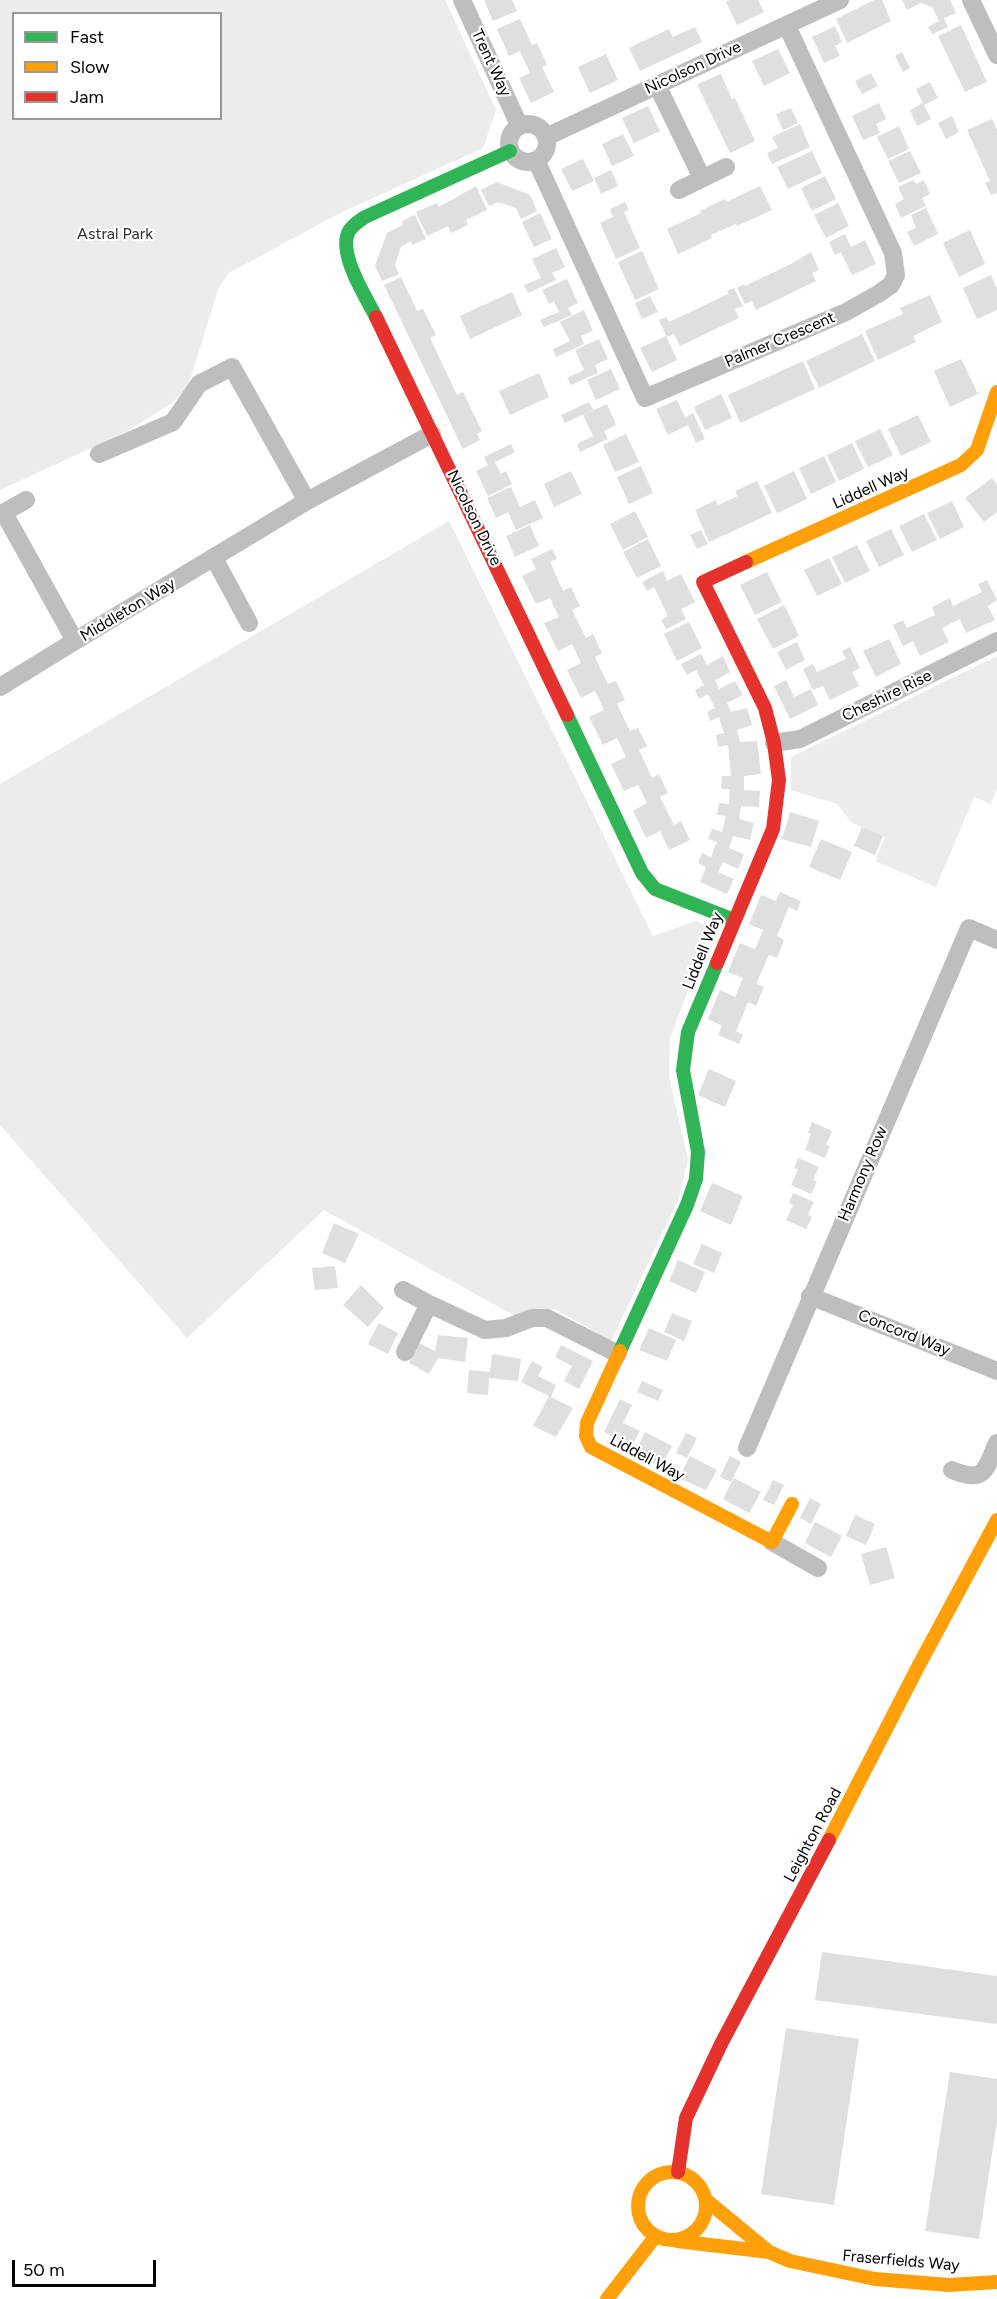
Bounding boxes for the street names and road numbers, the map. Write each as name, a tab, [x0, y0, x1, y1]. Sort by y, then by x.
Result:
street label: Trent Way	[467, 26, 515, 100]
street label: Nicolson Drive	[642, 37, 744, 99]
street label: Palmer Crescent	[722, 308, 838, 372]
street label: Liddell Way	[830, 463, 912, 513]
street label: Nicolson Drive	[443, 467, 505, 569]
street label: Middleton Way	[77, 574, 179, 646]
street label: Cheshire Rise	[839, 666, 935, 726]
street label: Liddell Way	[679, 910, 727, 992]
street label: Harmony Row	[834, 1124, 892, 1224]
street label: Concord Way	[855, 1306, 953, 1360]
street label: Liddell Way	[606, 1430, 688, 1486]
street label: Leighton Road	[780, 1785, 846, 1885]
street label: Fraserfields Way	[842, 2246, 960, 2276]

